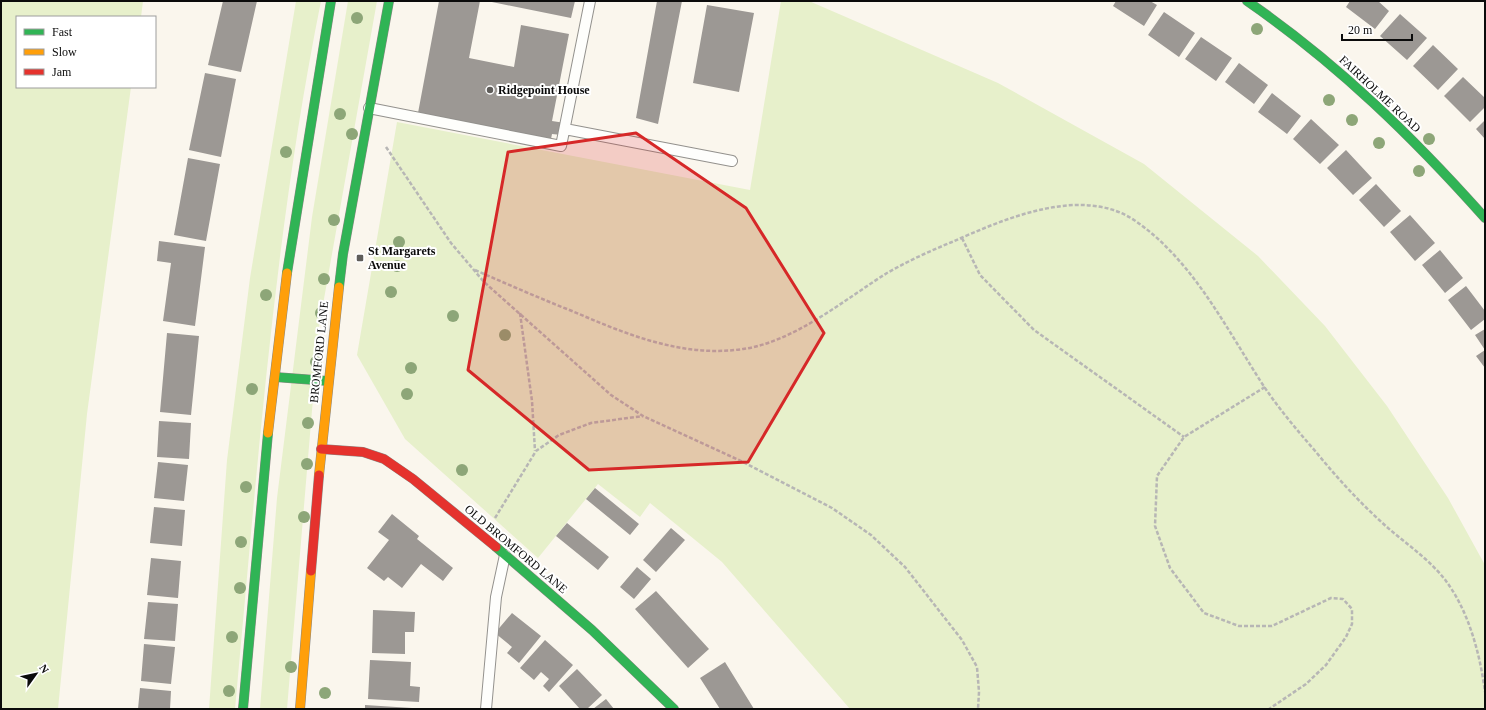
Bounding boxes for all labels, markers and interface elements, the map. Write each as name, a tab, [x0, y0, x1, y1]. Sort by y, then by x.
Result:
legend	[16, 16, 156, 88]
scale bar	[1342, 16, 1412, 42]
text: 20 m	[1348, 23, 1373, 37]
text: Fast	[52, 25, 73, 39]
text: Slow	[52, 45, 77, 59]
street label: FAIRHOLME ROAD	[1336, 53, 1424, 136]
text: Jam	[52, 65, 72, 79]
place label: Ridgepoint House	[498, 83, 590, 97]
marker: Ridgepoint House	[485, 85, 495, 95]
place label: St Margarets Avenue	[368, 244, 436, 272]
marker: St Margarets Avenue	[355, 253, 365, 263]
street label: BROMFORD LANE	[307, 300, 331, 404]
street label: OLD BROMFORD LANE	[462, 502, 570, 596]
north arrow	[16, 654, 56, 694]
text: N	[37, 662, 52, 675]

